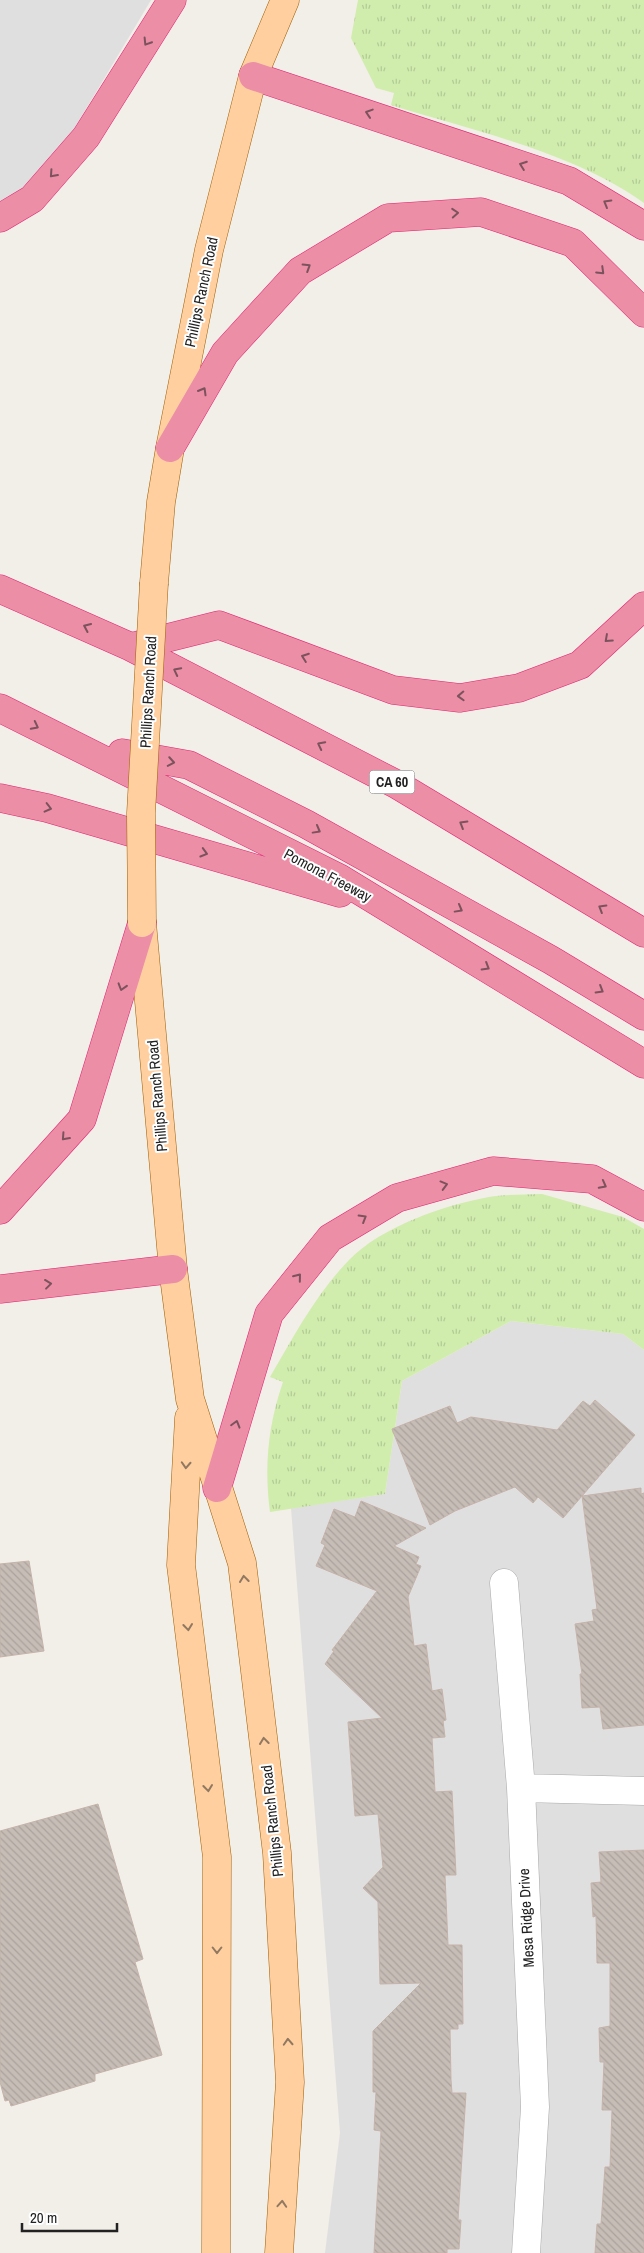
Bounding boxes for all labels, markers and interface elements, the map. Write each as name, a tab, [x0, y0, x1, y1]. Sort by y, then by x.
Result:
one-way arrow	[143, 36, 153, 45]
one-way arrow	[365, 109, 373, 119]
one-way arrow	[519, 160, 528, 170]
one-way arrow	[50, 169, 59, 178]
one-way arrow	[603, 199, 612, 209]
one-way arrow	[452, 208, 460, 219]
street label: Phillips Ranch Road	[179, 235, 223, 349]
one-way arrow	[301, 264, 310, 274]
one-way arrow	[596, 265, 605, 274]
one-way arrow	[197, 387, 207, 396]
one-way arrow	[83, 623, 92, 633]
one-way arrow	[605, 633, 614, 642]
street label: Phillips Ranch Road	[135, 635, 161, 749]
one-way arrow	[301, 653, 309, 663]
one-way arrow	[173, 667, 182, 677]
one-way arrow	[456, 691, 464, 702]
one-way arrow	[30, 720, 39, 730]
one-way arrow	[317, 741, 326, 751]
one-way arrow	[166, 756, 175, 766]
road number: CA 60	[370, 770, 414, 794]
one-way arrow	[43, 802, 52, 813]
one-way arrow	[459, 821, 468, 831]
one-way arrow	[312, 824, 321, 834]
street label: Pomona Freeway	[281, 843, 376, 907]
one-way arrow	[199, 848, 207, 858]
one-way arrow	[454, 903, 463, 913]
one-way arrow	[599, 905, 608, 915]
one-way arrow	[480, 961, 489, 971]
one-way arrow	[118, 982, 128, 990]
one-way arrow	[595, 983, 604, 993]
street label: Phillips Ranch Road	[142, 1039, 172, 1153]
one-way arrow	[62, 1131, 71, 1140]
one-way arrow	[597, 1179, 606, 1189]
one-way arrow	[439, 1180, 447, 1190]
one-way arrow	[358, 1214, 367, 1224]
one-way arrow	[293, 1274, 301, 1283]
one-way arrow	[45, 1279, 53, 1290]
one-way arrow	[230, 1421, 240, 1429]
one-way arrow	[181, 1461, 192, 1469]
one-way arrow	[239, 1575, 250, 1583]
one-way arrow	[182, 1623, 193, 1631]
one-way arrow	[259, 1736, 270, 1744]
street label: Phillips Ranch Road	[256, 1764, 288, 1878]
one-way arrow	[202, 1784, 213, 1792]
street label: Mesa Ridge Drive	[513, 1868, 539, 1968]
one-way arrow	[212, 1946, 222, 1954]
one-way arrow	[282, 2038, 293, 2046]
scale bar	[22, 2200, 118, 2232]
one-way arrow	[276, 2200, 287, 2208]
text: 20 m	[30, 2207, 57, 2228]

